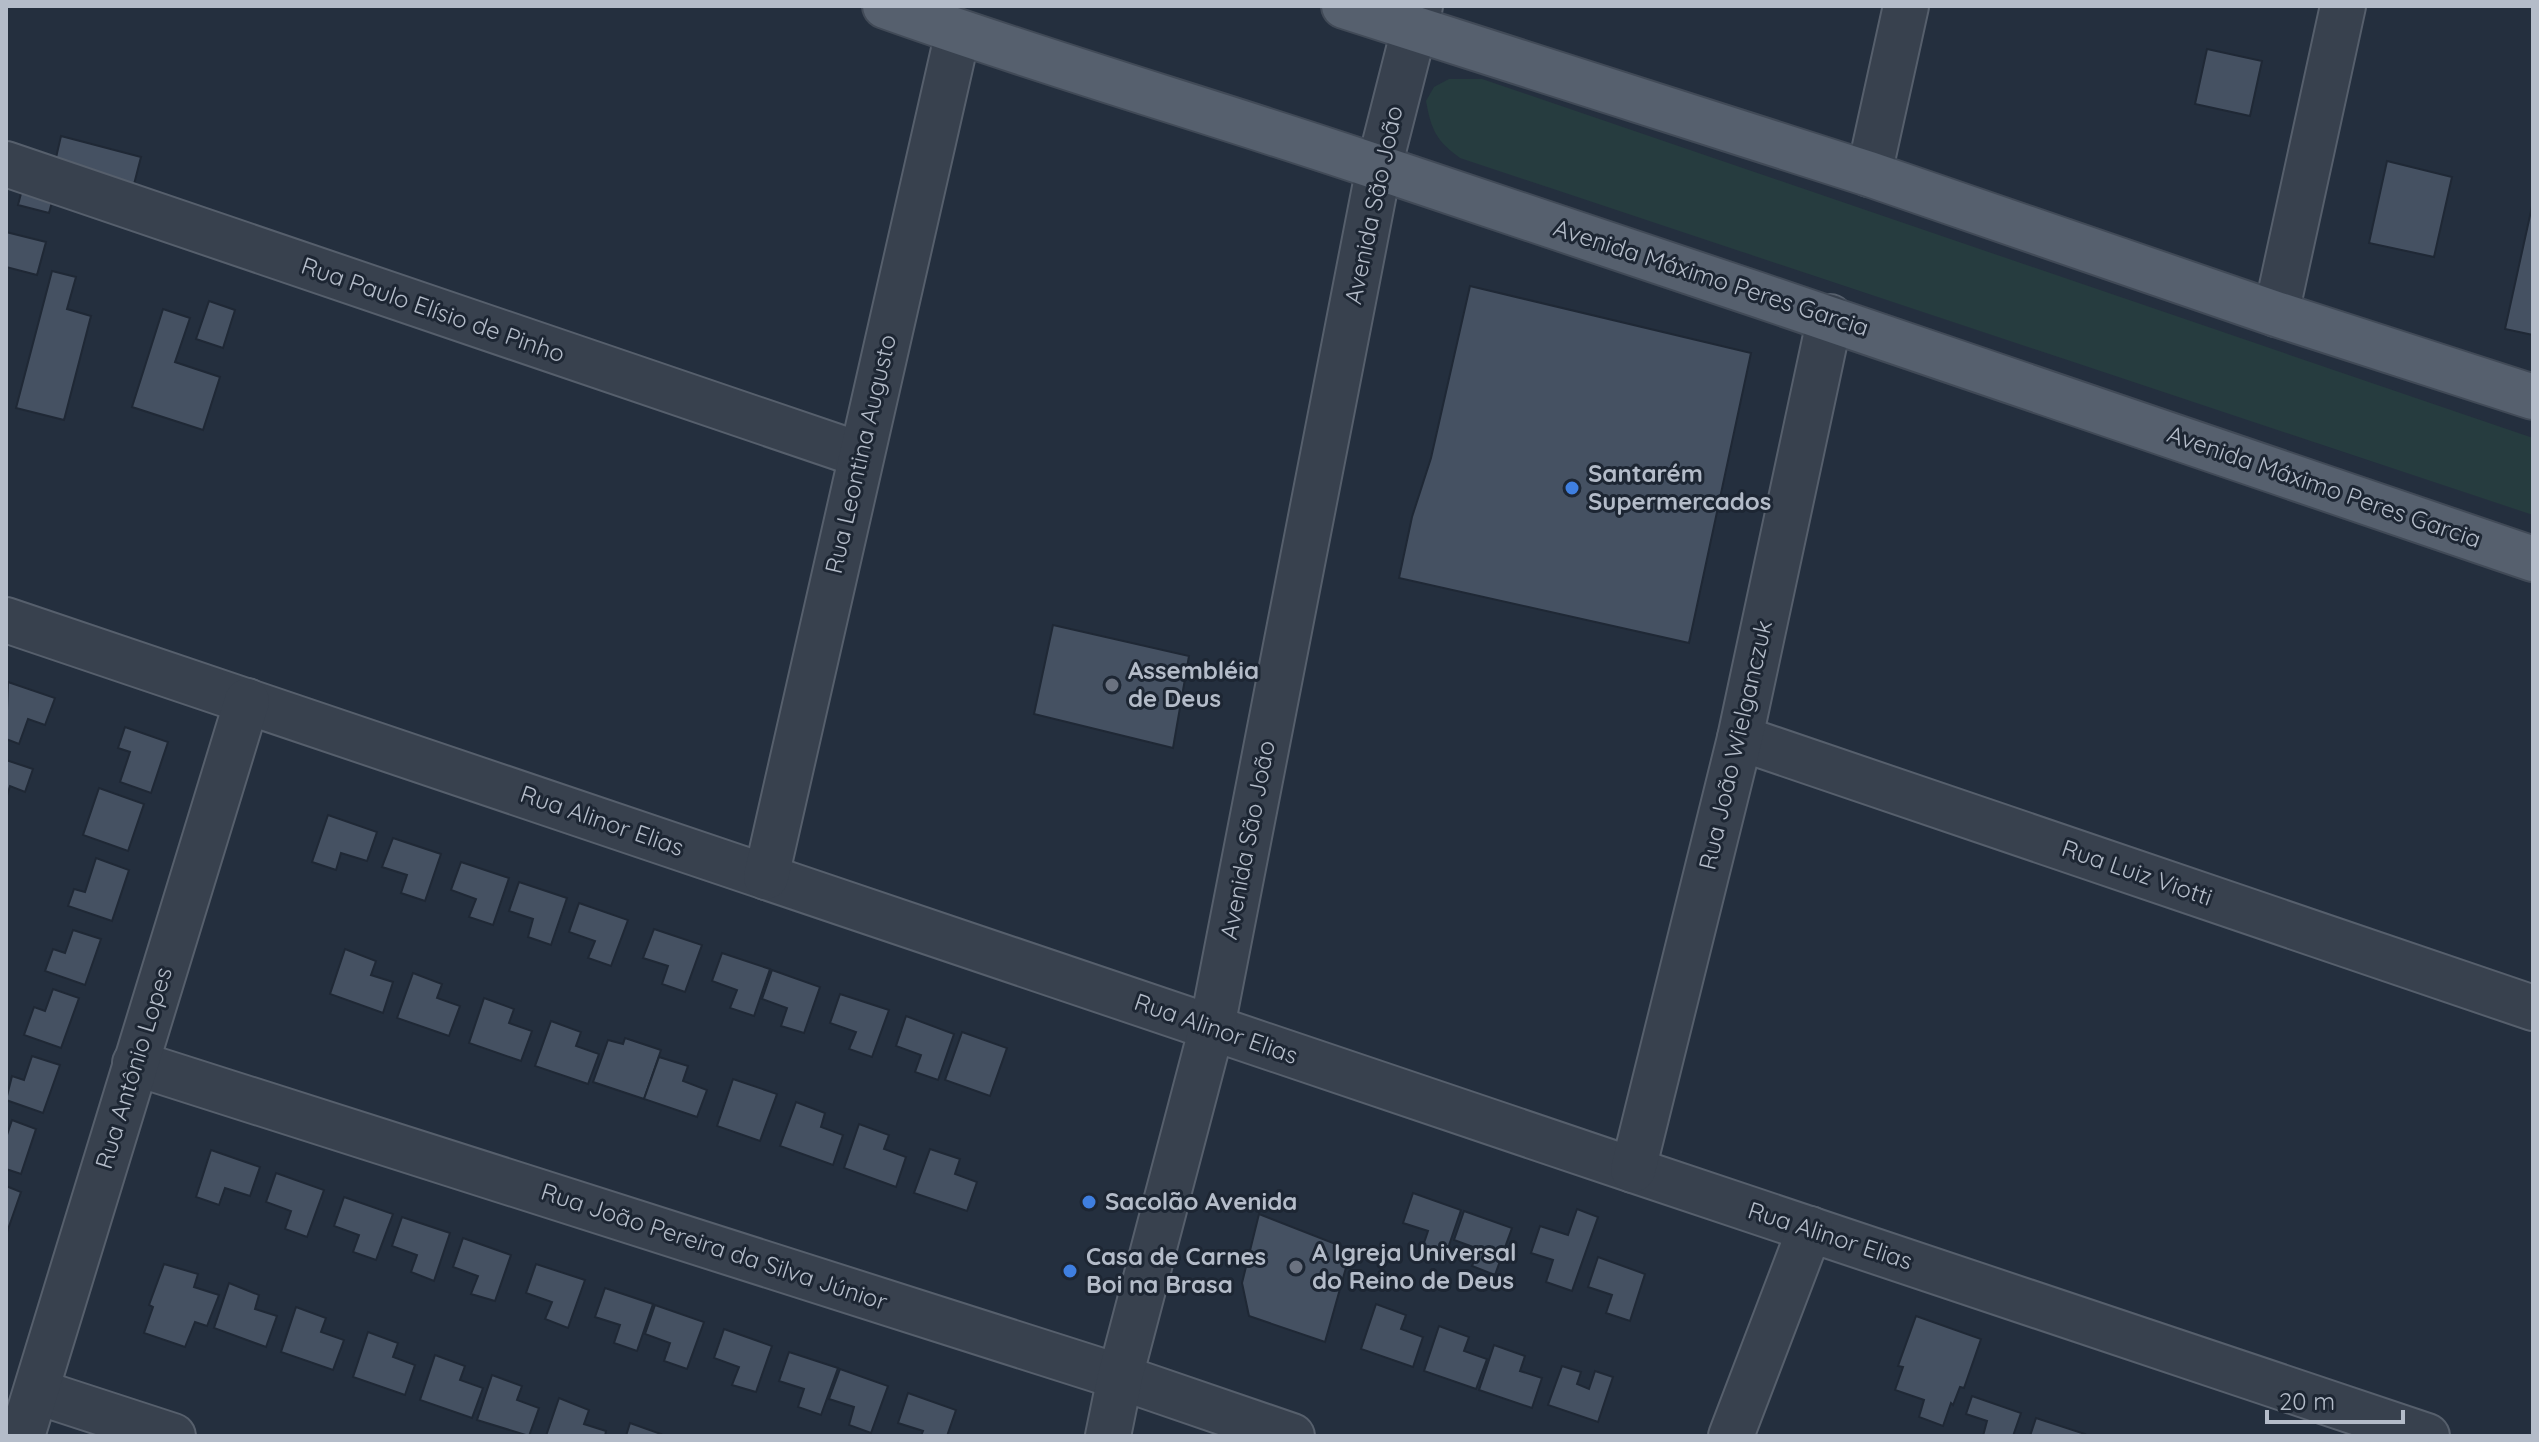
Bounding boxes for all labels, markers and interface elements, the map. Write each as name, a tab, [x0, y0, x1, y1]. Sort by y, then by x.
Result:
street label: Avenida São João	[1337, 103, 1409, 307]
street label: Avenida Máximo Peres Garcia	[1550, 212, 1873, 342]
street label: Rua Paulo Elísio de Pinho	[298, 250, 569, 368]
street label: Rua Leontina Augusto	[818, 331, 902, 576]
street label: Avenida Máximo Peres Garcia	[2164, 418, 2485, 554]
place label: Santarém Supermercados	[1588, 458, 1771, 516]
marker: Santarém Supermercados	[1563, 479, 1581, 497]
street label: Rua João Wielganczuk	[1692, 617, 1778, 873]
place label: Assembléia de Deus	[1128, 655, 1259, 713]
marker: Assembléia de Deus	[1103, 676, 1121, 694]
street label: Avenida São João	[1213, 738, 1281, 942]
street label: Rua Alinor Elias	[517, 778, 688, 862]
street label: Rua Luiz Viotti	[2058, 832, 2217, 912]
street label: Rua Antônio Lopes	[88, 963, 178, 1172]
street label: Rua Alinor Elias	[1131, 986, 1302, 1070]
street label: Rua João Pereira da Silva Júnior	[537, 1176, 891, 1316]
place label: Sacolão Avenida	[1105, 1186, 1297, 1216]
marker: Sacolão Avenida	[1080, 1193, 1098, 1211]
street label: Rua Alinor Elias	[1744, 1194, 1916, 1276]
place label: A Igreja Universal do Reino de Deus	[1312, 1237, 1517, 1295]
place label: Casa de Carnes Boi na Brasa	[1086, 1241, 1266, 1299]
marker: A Igreja Universal do Reino de Deus	[1287, 1258, 1305, 1276]
marker: Casa de Carnes Boi na Brasa	[1061, 1262, 1079, 1280]
scale bar	[2267, 1374, 2403, 1424]
text: 20 m	[2279, 1386, 2335, 1416]

